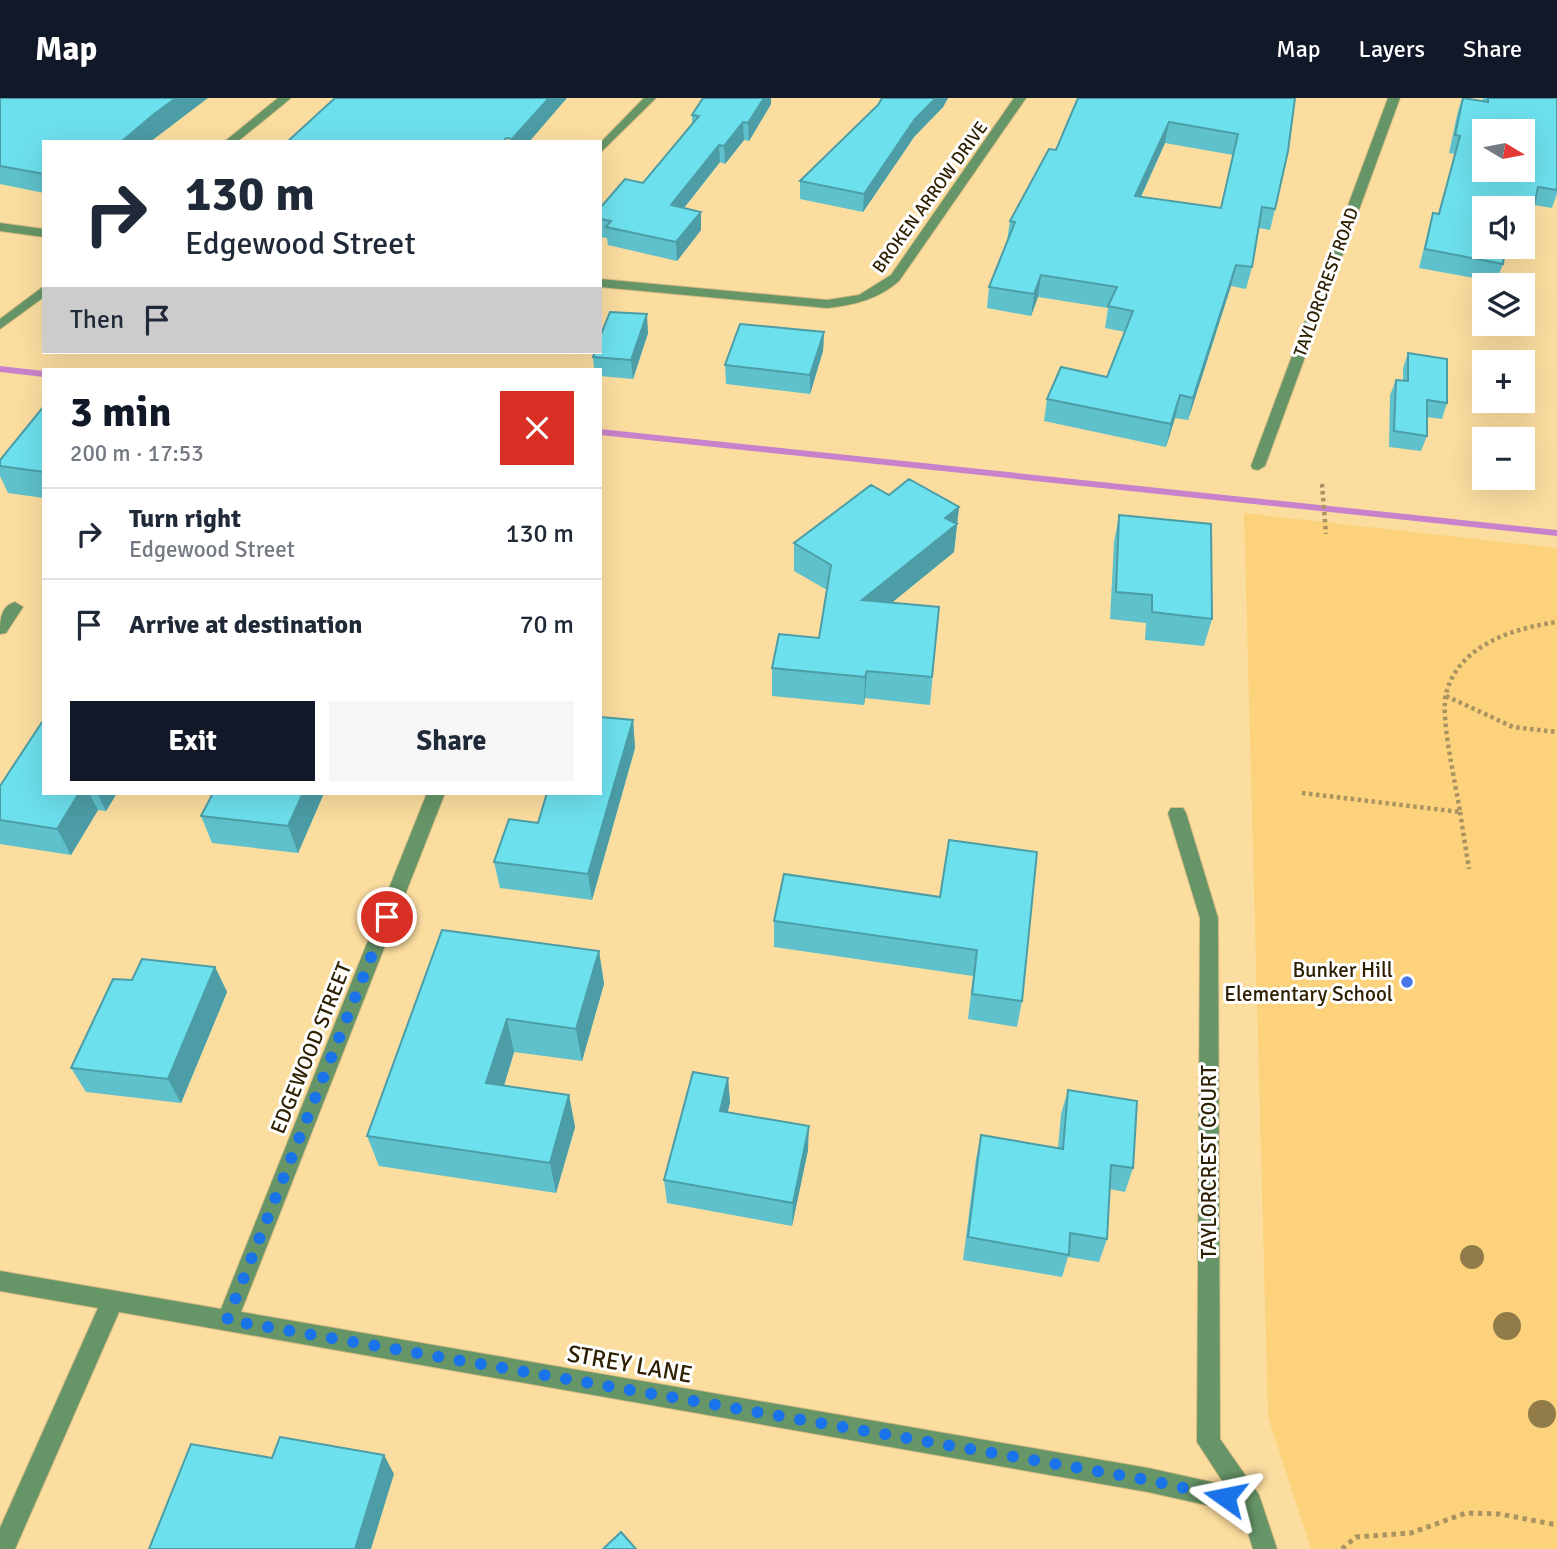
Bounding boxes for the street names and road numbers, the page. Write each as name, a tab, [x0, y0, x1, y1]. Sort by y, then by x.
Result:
street label: BROKEN ARROW DRIVE	[868, 117, 992, 277]
street label: TAYLORCREST ROAD	[1289, 204, 1363, 360]
street label: EDGEWOOD STREET	[265, 958, 358, 1138]
street label: TAYLORCREST COURT	[1196, 1064, 1222, 1259]
street label: STREY LANE	[565, 1338, 695, 1390]

